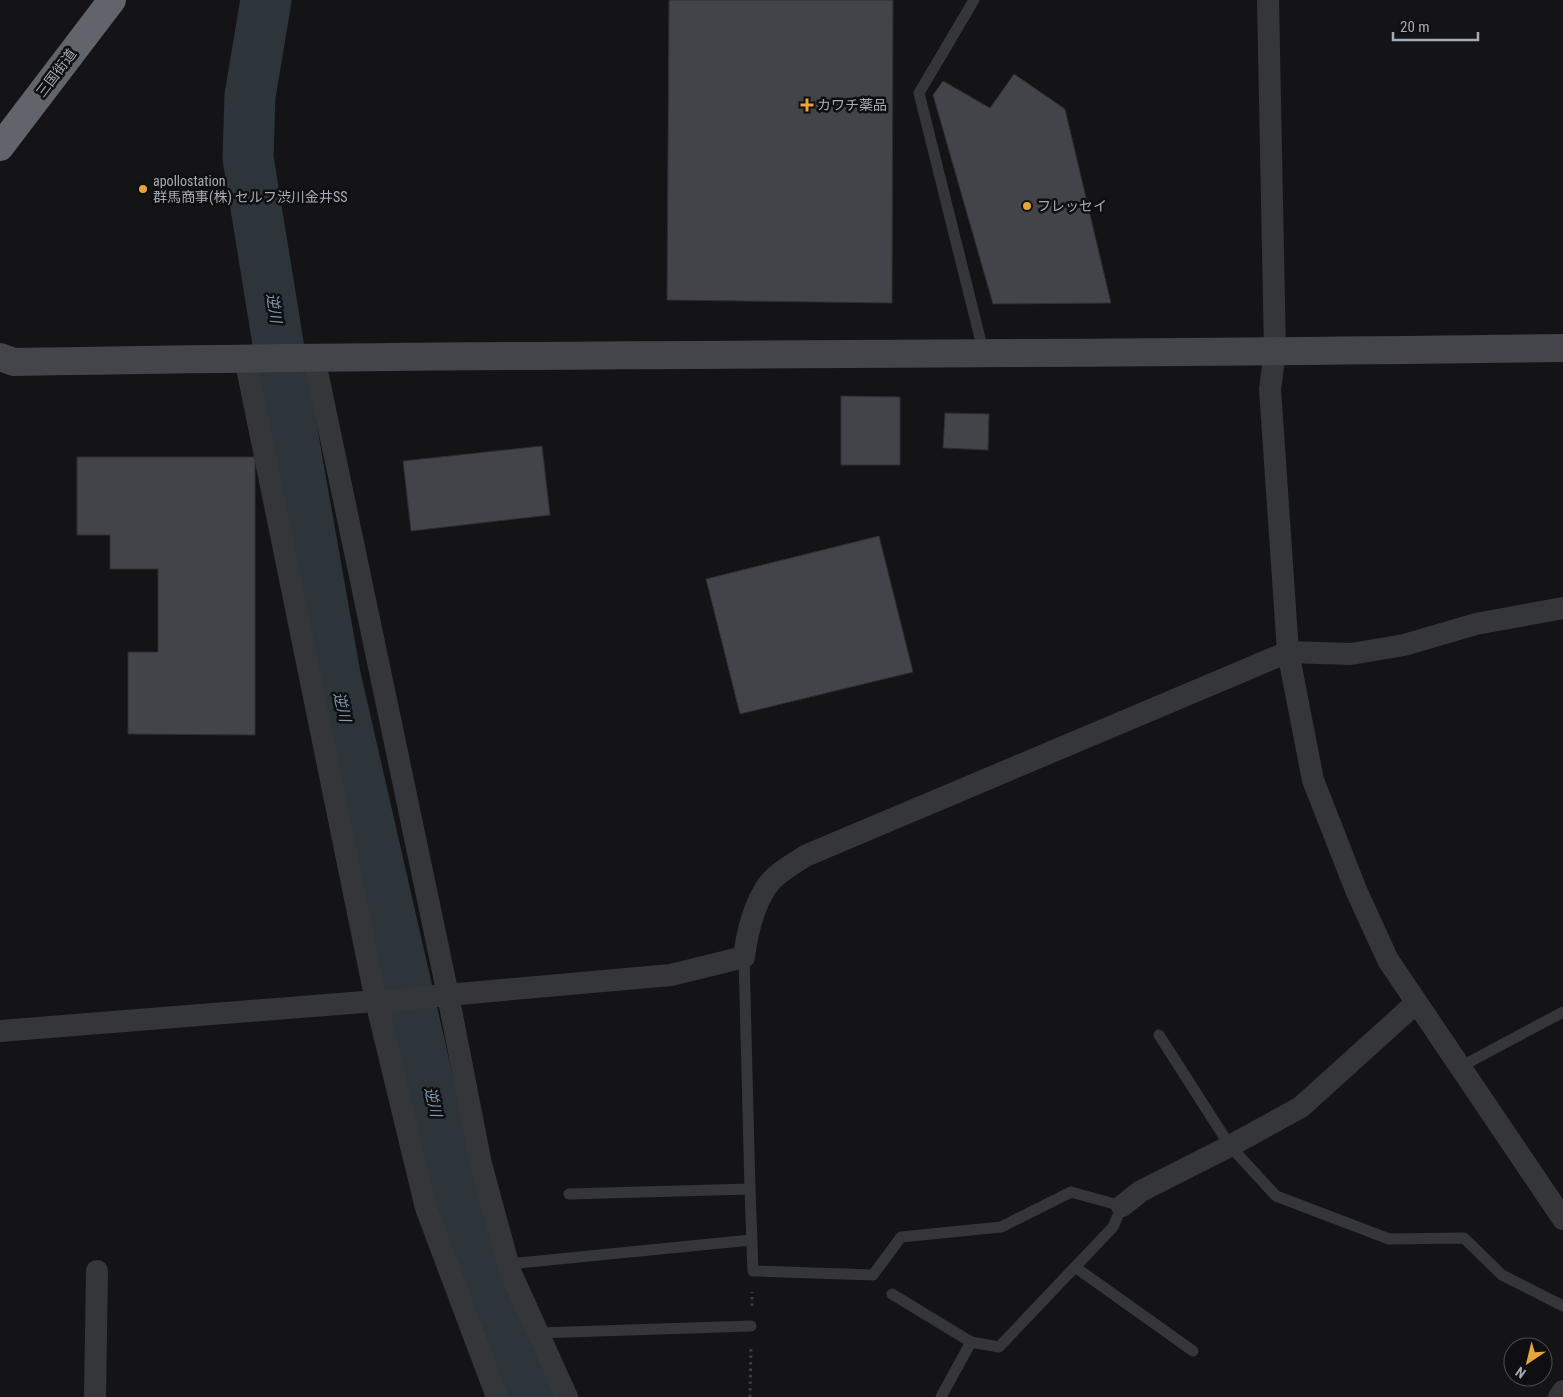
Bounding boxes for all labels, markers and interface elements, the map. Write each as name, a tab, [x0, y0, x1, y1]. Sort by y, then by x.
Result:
scale bar	[1393, 10, 1478, 42]
text: 20 m	[1400, 18, 1430, 36]
street label: 三国街道	[33, 46, 79, 100]
place label: カワチ薬品	[817, 97, 887, 113]
marker: カワチ薬品	[801, 99, 813, 111]
place label: apollostation 群馬商事(株) セルフ渋川金井SS	[153, 173, 348, 206]
marker: apollostation 群馬商事(株) セルフ渋川金井SS	[137, 183, 149, 195]
place label: フレッセイ	[1037, 198, 1107, 214]
marker: フレッセイ	[1021, 200, 1033, 212]
water label: 逆川	[263, 292, 286, 326]
water label: 逆川	[330, 690, 355, 726]
water label: 逆川	[421, 1085, 446, 1121]
north arrow	[1503, 1337, 1553, 1387]
text: N	[1512, 1364, 1529, 1382]

